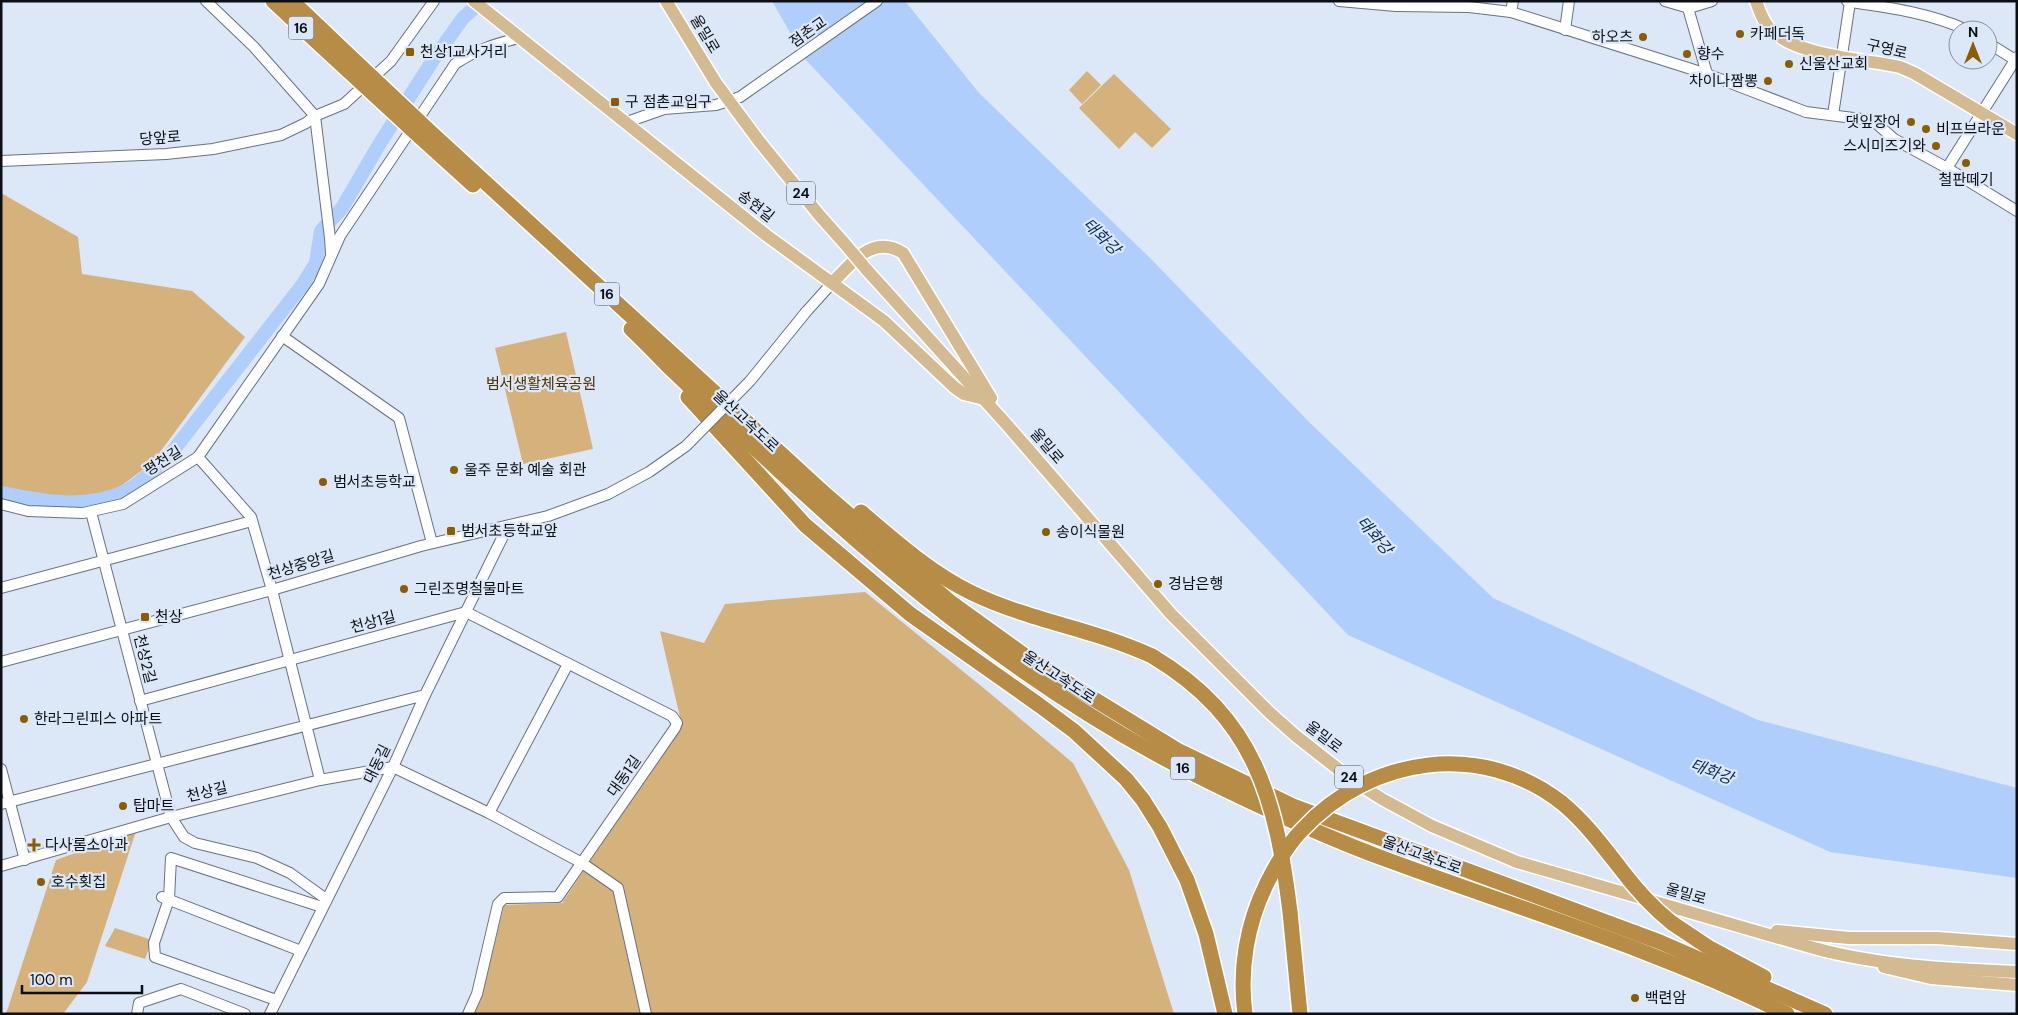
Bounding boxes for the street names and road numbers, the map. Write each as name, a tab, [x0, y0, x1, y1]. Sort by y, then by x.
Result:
street label: 울밀로	[686, 11, 724, 57]
street label: 점촌교	[785, 12, 831, 52]
road number: 16	[288, 16, 314, 40]
street label: 구영로	[1865, 35, 1909, 63]
street label: 당앞로	[139, 127, 181, 149]
road number: 24	[787, 182, 815, 204]
street label: 송현길	[734, 185, 778, 227]
road number: 16	[594, 282, 620, 306]
street label: 울산고속도로	[709, 385, 783, 457]
street label: 울밀로	[1026, 424, 1068, 468]
street label: 평천길	[140, 442, 186, 480]
street label: 천상중앙길	[265, 545, 337, 585]
street label: 천상1길	[348, 606, 398, 638]
street label: 천상2길	[129, 632, 161, 686]
street label: 울산고속도로	[1019, 646, 1099, 708]
street label: 울밀로	[1302, 716, 1346, 758]
street label: 대동길	[359, 741, 395, 787]
street label: 대동1길	[603, 751, 645, 801]
road number: 16	[1170, 756, 1196, 780]
road number: 24	[1335, 766, 1363, 789]
street label: 천상길	[184, 777, 230, 807]
street label: 울산고속도로	[1380, 831, 1464, 879]
street label: 울밀로	[1663, 879, 1709, 909]

